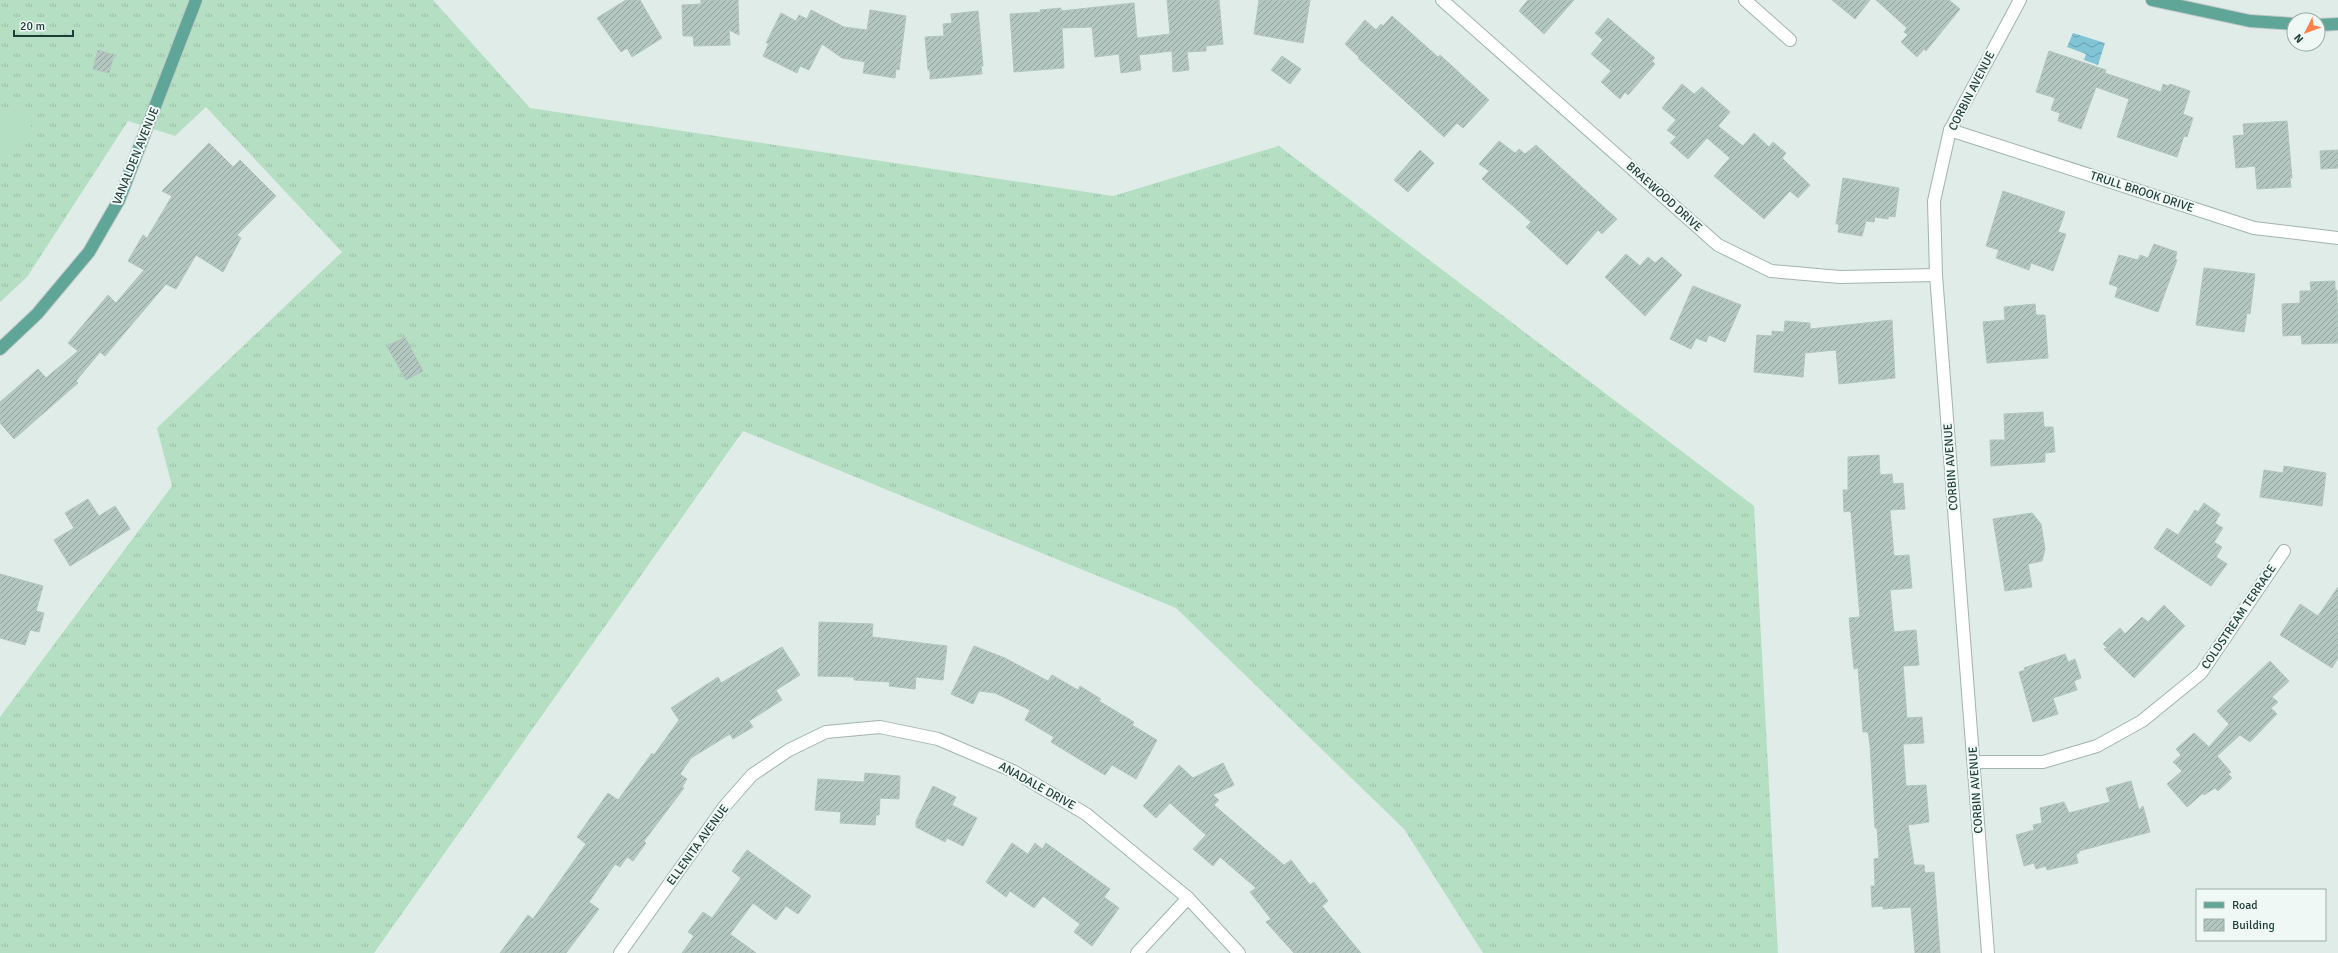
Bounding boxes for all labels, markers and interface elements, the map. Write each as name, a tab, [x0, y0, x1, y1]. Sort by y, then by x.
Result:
scale bar	[14, 12, 73, 38]
north arrow	[2286, 12, 2326, 52]
text: 20 m	[20, 19, 45, 34]
text: N	[2292, 31, 2306, 46]
street label: CORBIN AVENUE	[1946, 49, 1999, 133]
street label: VANALDEN AVENUE	[110, 105, 163, 207]
street label: BRAEWOOD DRIVE	[1623, 159, 1705, 235]
street label: TRULL BROOK DRIVE	[2088, 168, 2196, 216]
street label: CORBIN AVENUE	[1940, 423, 1962, 511]
street label: COLDSTREAM TERRACE	[2198, 562, 2280, 672]
street label: CORBIN AVENUE	[1965, 746, 1987, 834]
street label: ANADALE DRIVE	[996, 759, 1078, 813]
street label: ELLENITA AVENUE	[664, 802, 732, 888]
legend	[2196, 889, 2326, 941]
text: Road	[2232, 898, 2258, 913]
text: Building	[2232, 918, 2275, 933]

